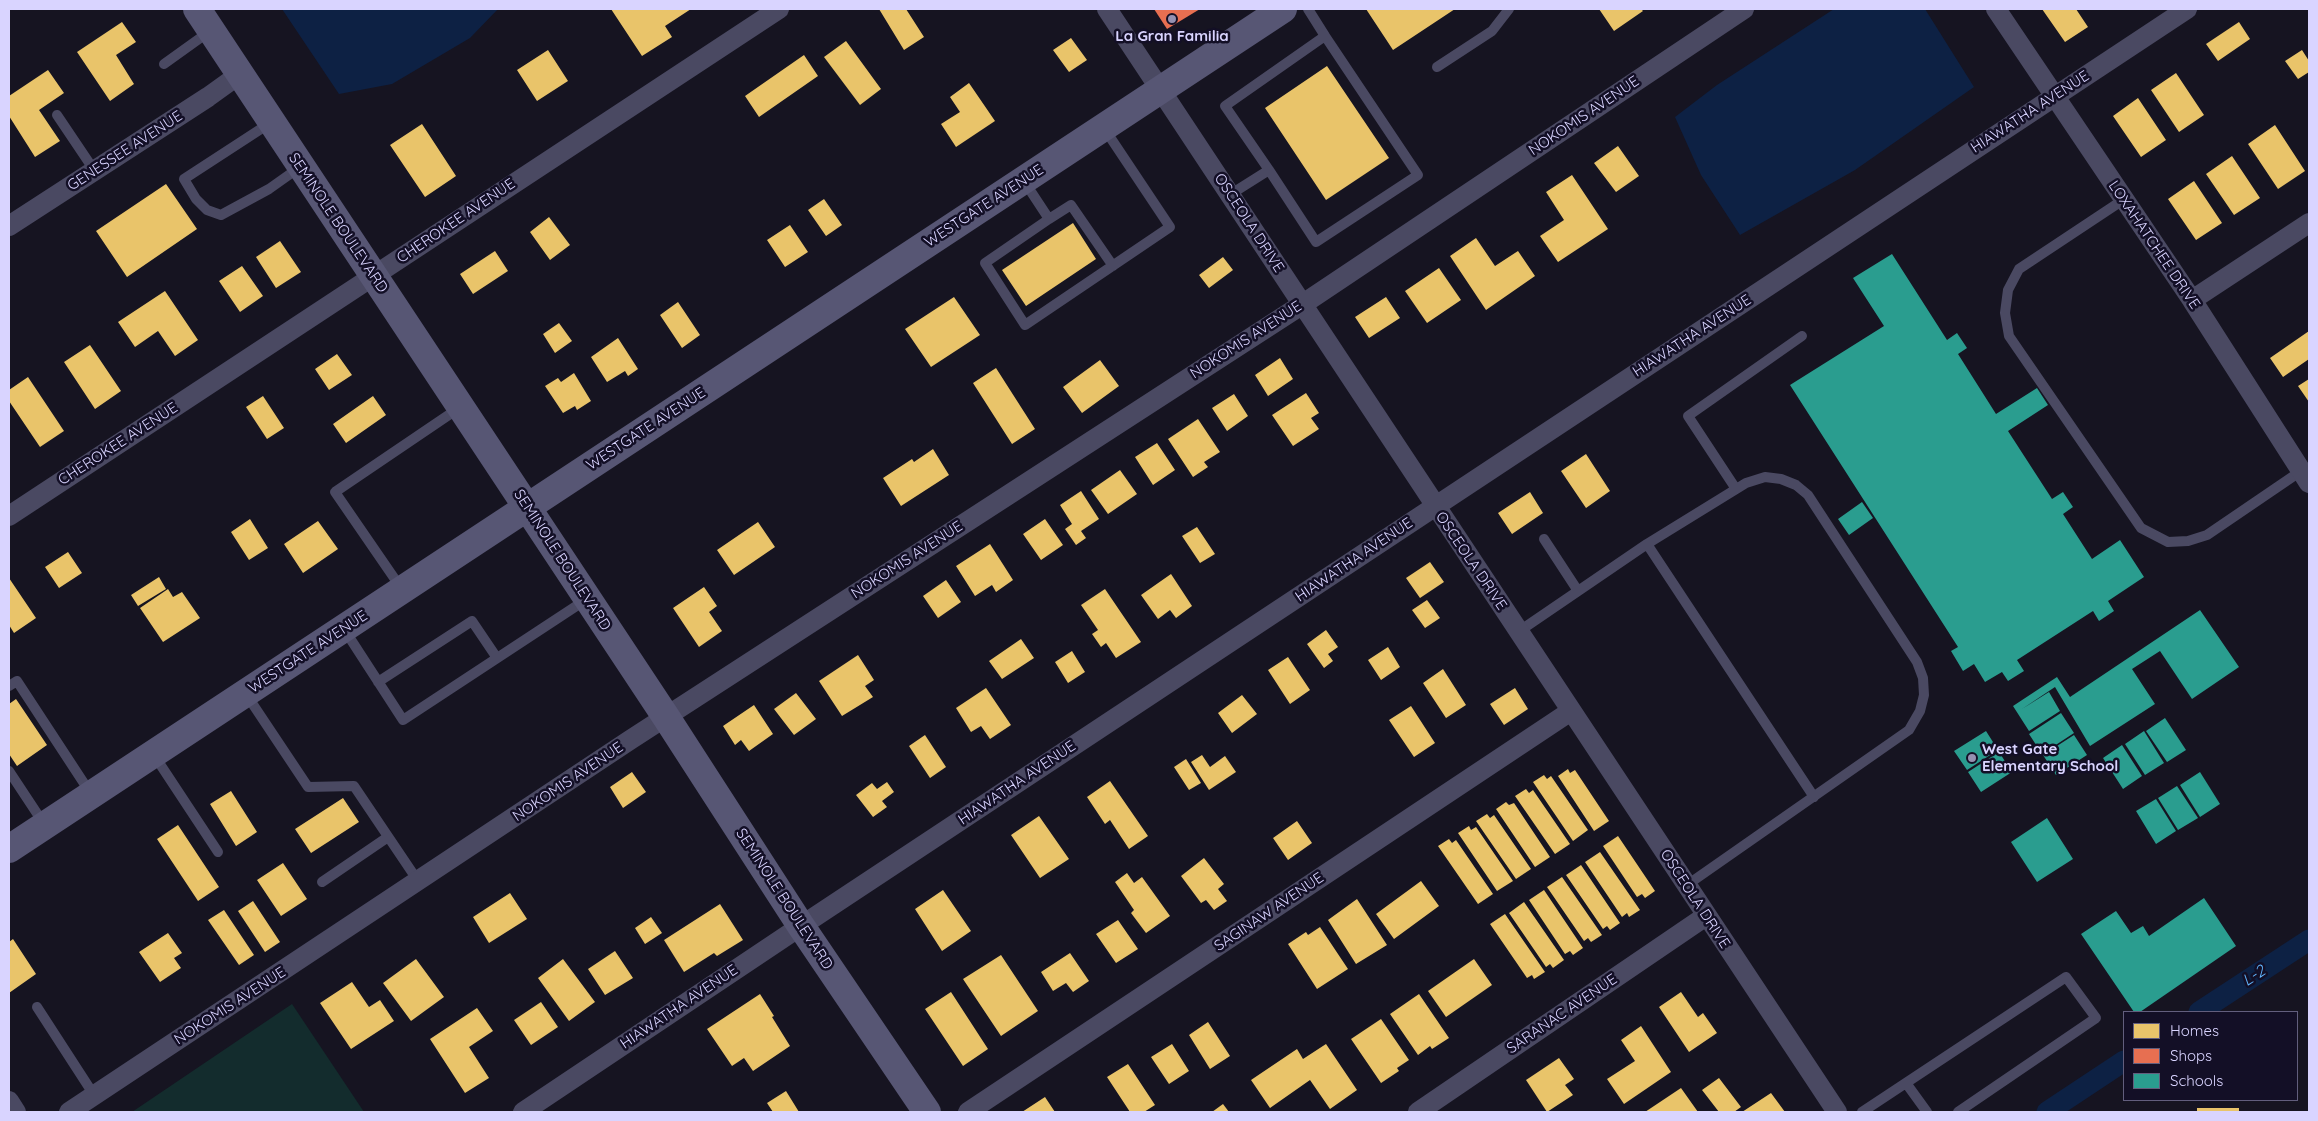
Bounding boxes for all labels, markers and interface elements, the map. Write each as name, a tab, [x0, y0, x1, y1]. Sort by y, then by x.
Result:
marker: La Gran Familia	[1166, 13, 1178, 25]
place label: La Gran Familia	[1115, 27, 1229, 45]
street label: HIAWATHA AVENUE	[1967, 67, 2093, 157]
street label: NOKOMIS AVENUE	[1525, 72, 1643, 160]
street label: GENESSEE AVENUE	[64, 107, 186, 195]
street label: SEMINOLE BOULEVARD	[285, 150, 391, 296]
street label: WESTGATE AVENUE	[921, 161, 1047, 251]
street label: OSCEOLA DRIVE	[1210, 170, 1288, 276]
street label: CHEROKEE AVENUE	[393, 175, 519, 267]
street label: LOXAHATCHEE DRIVE	[2104, 177, 2204, 313]
street label: HIAWATHA AVENUE	[1629, 291, 1755, 381]
street label: NOKOMIS AVENUE	[1187, 297, 1305, 383]
street label: WESTGATE AVENUE	[583, 384, 709, 474]
street label: CHEROKEE AVENUE	[55, 399, 181, 489]
street label: SEMINOLE BOULEVARD	[510, 486, 614, 634]
street label: OSCEOLA DRIVE	[1432, 508, 1510, 614]
street label: HIAWATHA AVENUE	[1292, 514, 1416, 606]
street label: NOKOMIS AVENUE	[848, 517, 966, 603]
street label: WESTGATE AVENUE	[245, 607, 371, 697]
street label: HIAWATHA AVENUE	[955, 737, 1079, 829]
street label: NOKOMIS AVENUE	[509, 738, 627, 826]
place label: West Gate Elementary School	[1982, 740, 2118, 775]
marker: West Gate Elementary School	[1966, 752, 1978, 764]
street label: SEMINOLE BOULEVARD	[732, 825, 836, 973]
street label: OSCEOLA DRIVE	[1656, 846, 1734, 952]
street label: SAGINAW AVENUE	[1211, 869, 1327, 955]
street label: HIAWATHA AVENUE	[617, 961, 741, 1053]
water label: L-2	[2239, 962, 2269, 990]
street label: NOKOMIS AVENUE	[171, 963, 289, 1049]
street label: SARANAC AVENUE	[1503, 970, 1621, 1058]
legend	[2123, 1011, 2298, 1101]
text: Homes	[2170, 1021, 2219, 1040]
text: Shops	[2170, 1046, 2212, 1065]
text: Schools	[2170, 1071, 2223, 1090]

